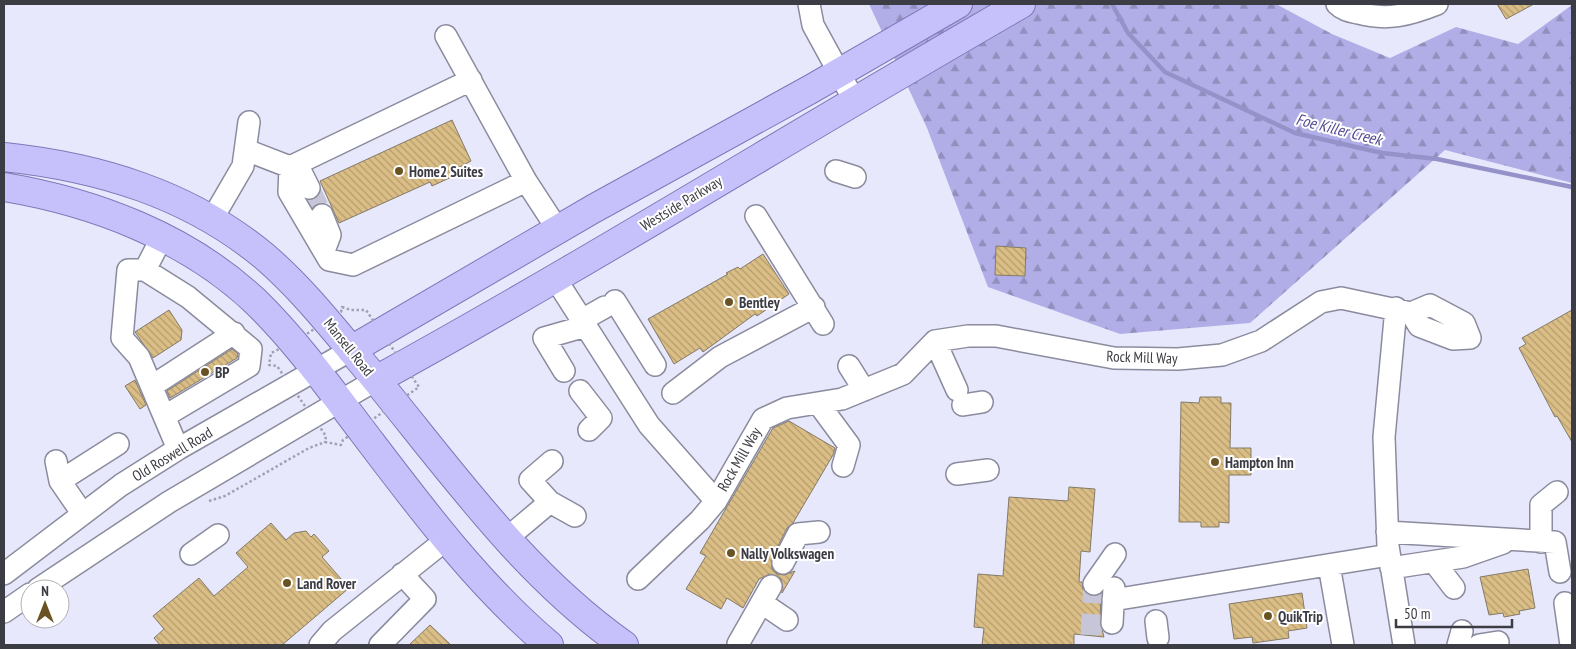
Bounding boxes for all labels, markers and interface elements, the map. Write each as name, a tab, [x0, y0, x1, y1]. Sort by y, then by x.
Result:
water label: Foe Killer Creek	[1294, 109, 1386, 150]
place label: Home2 Suites	[409, 162, 483, 181]
marker: Home2 Suites	[393, 165, 405, 177]
street label: Westside Parkway	[637, 171, 726, 235]
place label: Bentley	[739, 293, 781, 312]
marker: Bentley	[723, 296, 735, 308]
street label: Mansell Road	[320, 314, 378, 380]
street label: Rock Mill Way	[1106, 346, 1178, 368]
place label: BP	[215, 363, 230, 382]
marker: BP	[199, 366, 211, 378]
street label: Old Roswell Road	[128, 423, 216, 485]
street label: Rock Mill Way	[713, 423, 765, 495]
place label: Hampton Inn	[1225, 453, 1294, 472]
marker: Hampton Inn	[1209, 456, 1221, 468]
place label: Nally Volkswagen	[741, 544, 834, 563]
marker: Nally Volkswagen	[725, 547, 737, 559]
place label: Land Rover	[297, 574, 357, 593]
marker: Land Rover	[281, 577, 293, 589]
north arrow	[20, 579, 70, 629]
text: N	[41, 582, 49, 600]
scale bar	[1396, 596, 1512, 628]
text: 50 m	[1404, 604, 1430, 623]
place label: QuikTrip	[1278, 607, 1323, 626]
marker: QuikTrip	[1262, 610, 1274, 622]

